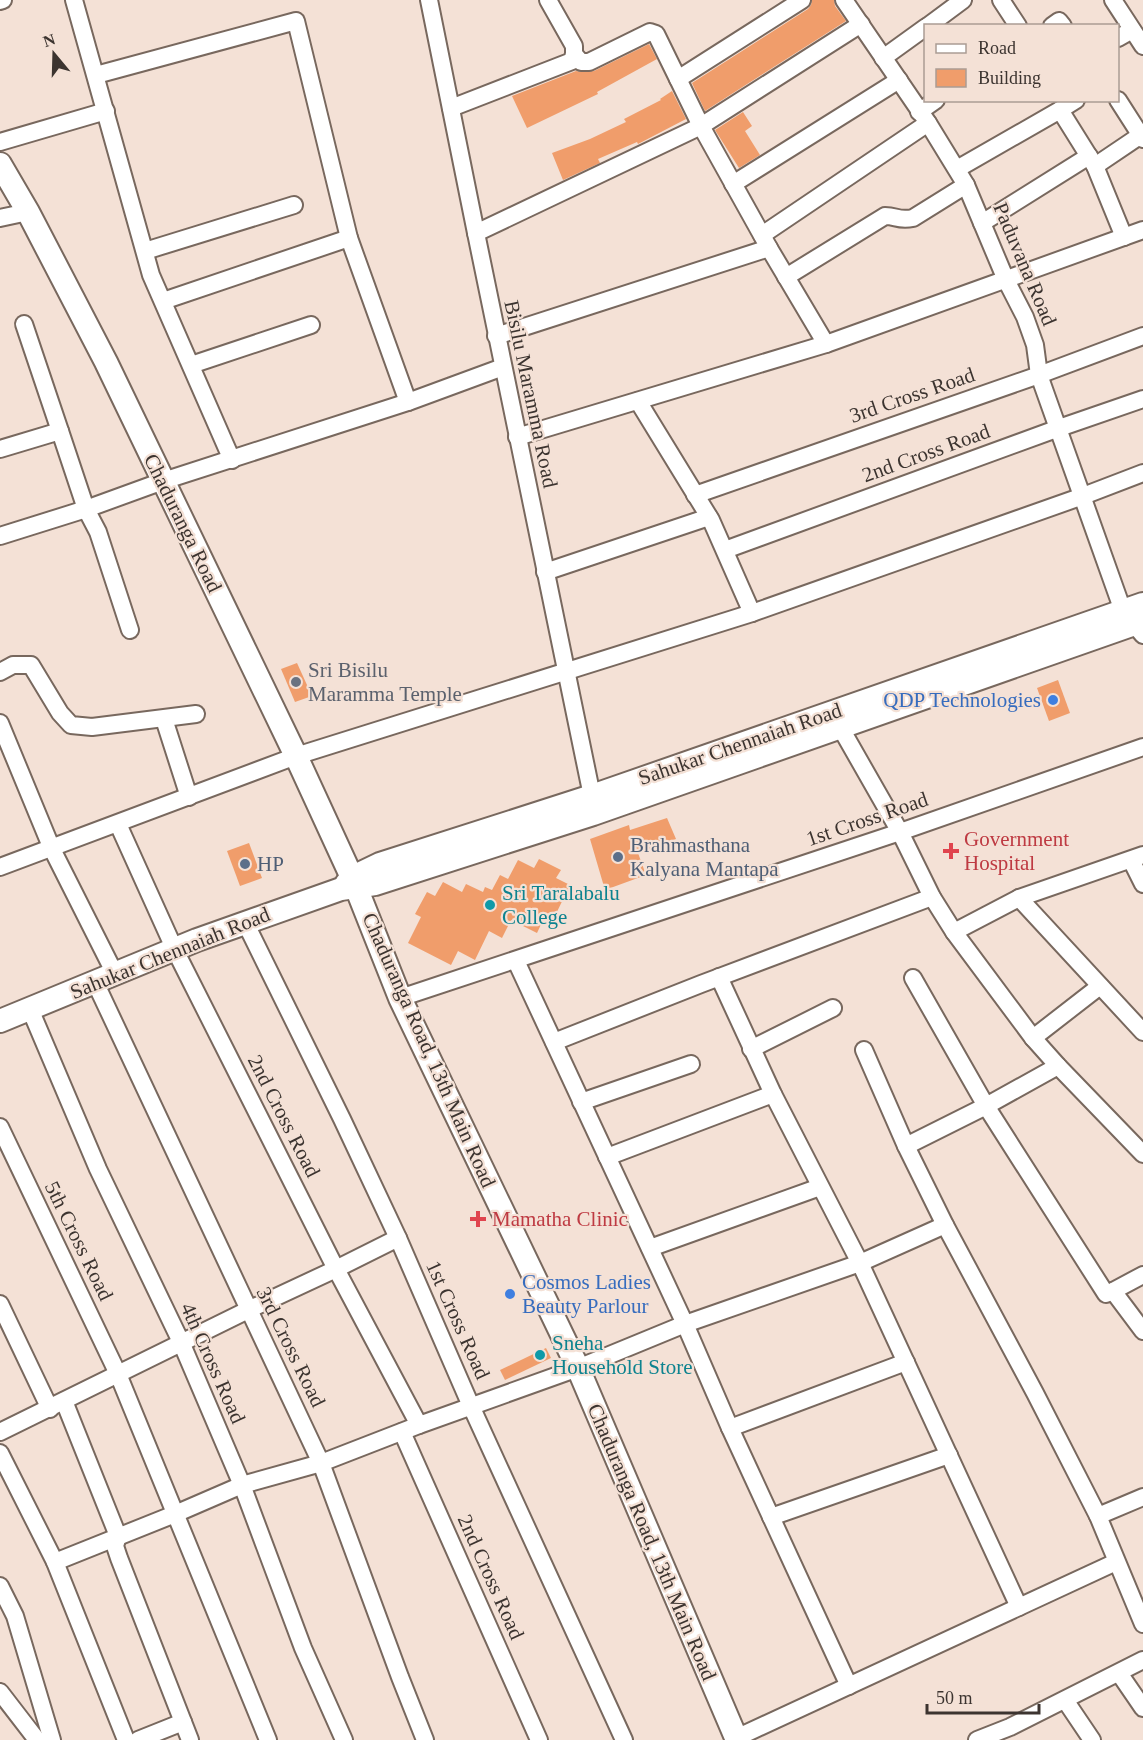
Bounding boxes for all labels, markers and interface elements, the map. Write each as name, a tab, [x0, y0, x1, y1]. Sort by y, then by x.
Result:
north arrow	[24, 24, 84, 84]
legend	[924, 24, 1119, 102]
text: N	[41, 30, 58, 50]
text: Road	[978, 38, 1016, 58]
text: Building	[978, 68, 1041, 88]
street label: Paduvana Road	[988, 199, 1062, 330]
street label: Bisilu Maramma Road	[499, 298, 563, 491]
street label: 3rd Cross Road	[846, 362, 978, 428]
street label: 2nd Cross Road	[859, 419, 994, 487]
street label: Chaduranga Road	[139, 450, 227, 597]
place label: Sri Bisilu Maramma Temple	[308, 658, 462, 706]
marker: Sri Bisilu Maramma Temple	[289, 675, 303, 689]
place label: QDP Technologies	[883, 688, 1041, 712]
marker: QDP Technologies	[1046, 693, 1060, 707]
street label: Sahukar Chennaiah Road	[635, 698, 845, 790]
street label: 1st Cross Road	[803, 787, 932, 851]
place label: Government Hospital	[964, 827, 1069, 875]
place label: Brahmasthana Kalyana Mantapa	[630, 833, 779, 881]
marker: Government Hospital	[942, 842, 960, 860]
marker: Brahmasthana Kalyana Mantapa	[611, 850, 625, 864]
place label: HP	[257, 852, 284, 876]
marker: HP	[238, 857, 252, 871]
place label: Sri Taralabalu College	[502, 881, 620, 929]
marker: Sri Taralabalu College	[483, 898, 497, 912]
street label: Sahukar Chennaiah Road	[67, 902, 274, 1004]
street label: Chaduranga Road, 13th Main Road	[357, 909, 501, 1191]
street label: 2nd Cross Road	[243, 1051, 325, 1182]
street label: 5th Cross Road	[40, 1178, 118, 1305]
place label: Mamatha Clinic	[492, 1207, 628, 1231]
marker: Mamatha Clinic	[469, 1210, 487, 1228]
street label: 1st Cross Road	[421, 1257, 495, 1383]
place label: Cosmos Ladies Beauty Parlour	[522, 1270, 651, 1318]
street label: 3rd Cross Road	[252, 1283, 331, 1411]
marker: Cosmos Ladies Beauty Parlour	[503, 1287, 517, 1301]
street label: 4th Cross Road	[176, 1299, 251, 1427]
place label: Sneha Household Store	[552, 1331, 693, 1379]
marker: Sneha Household Store	[533, 1348, 547, 1362]
street label: Chaduranga Road, 13th Main Road	[583, 1400, 721, 1684]
street label: 2nd Cross Road	[453, 1511, 529, 1644]
scale bar	[927, 1677, 1040, 1715]
text: 50 m	[936, 1688, 973, 1708]

